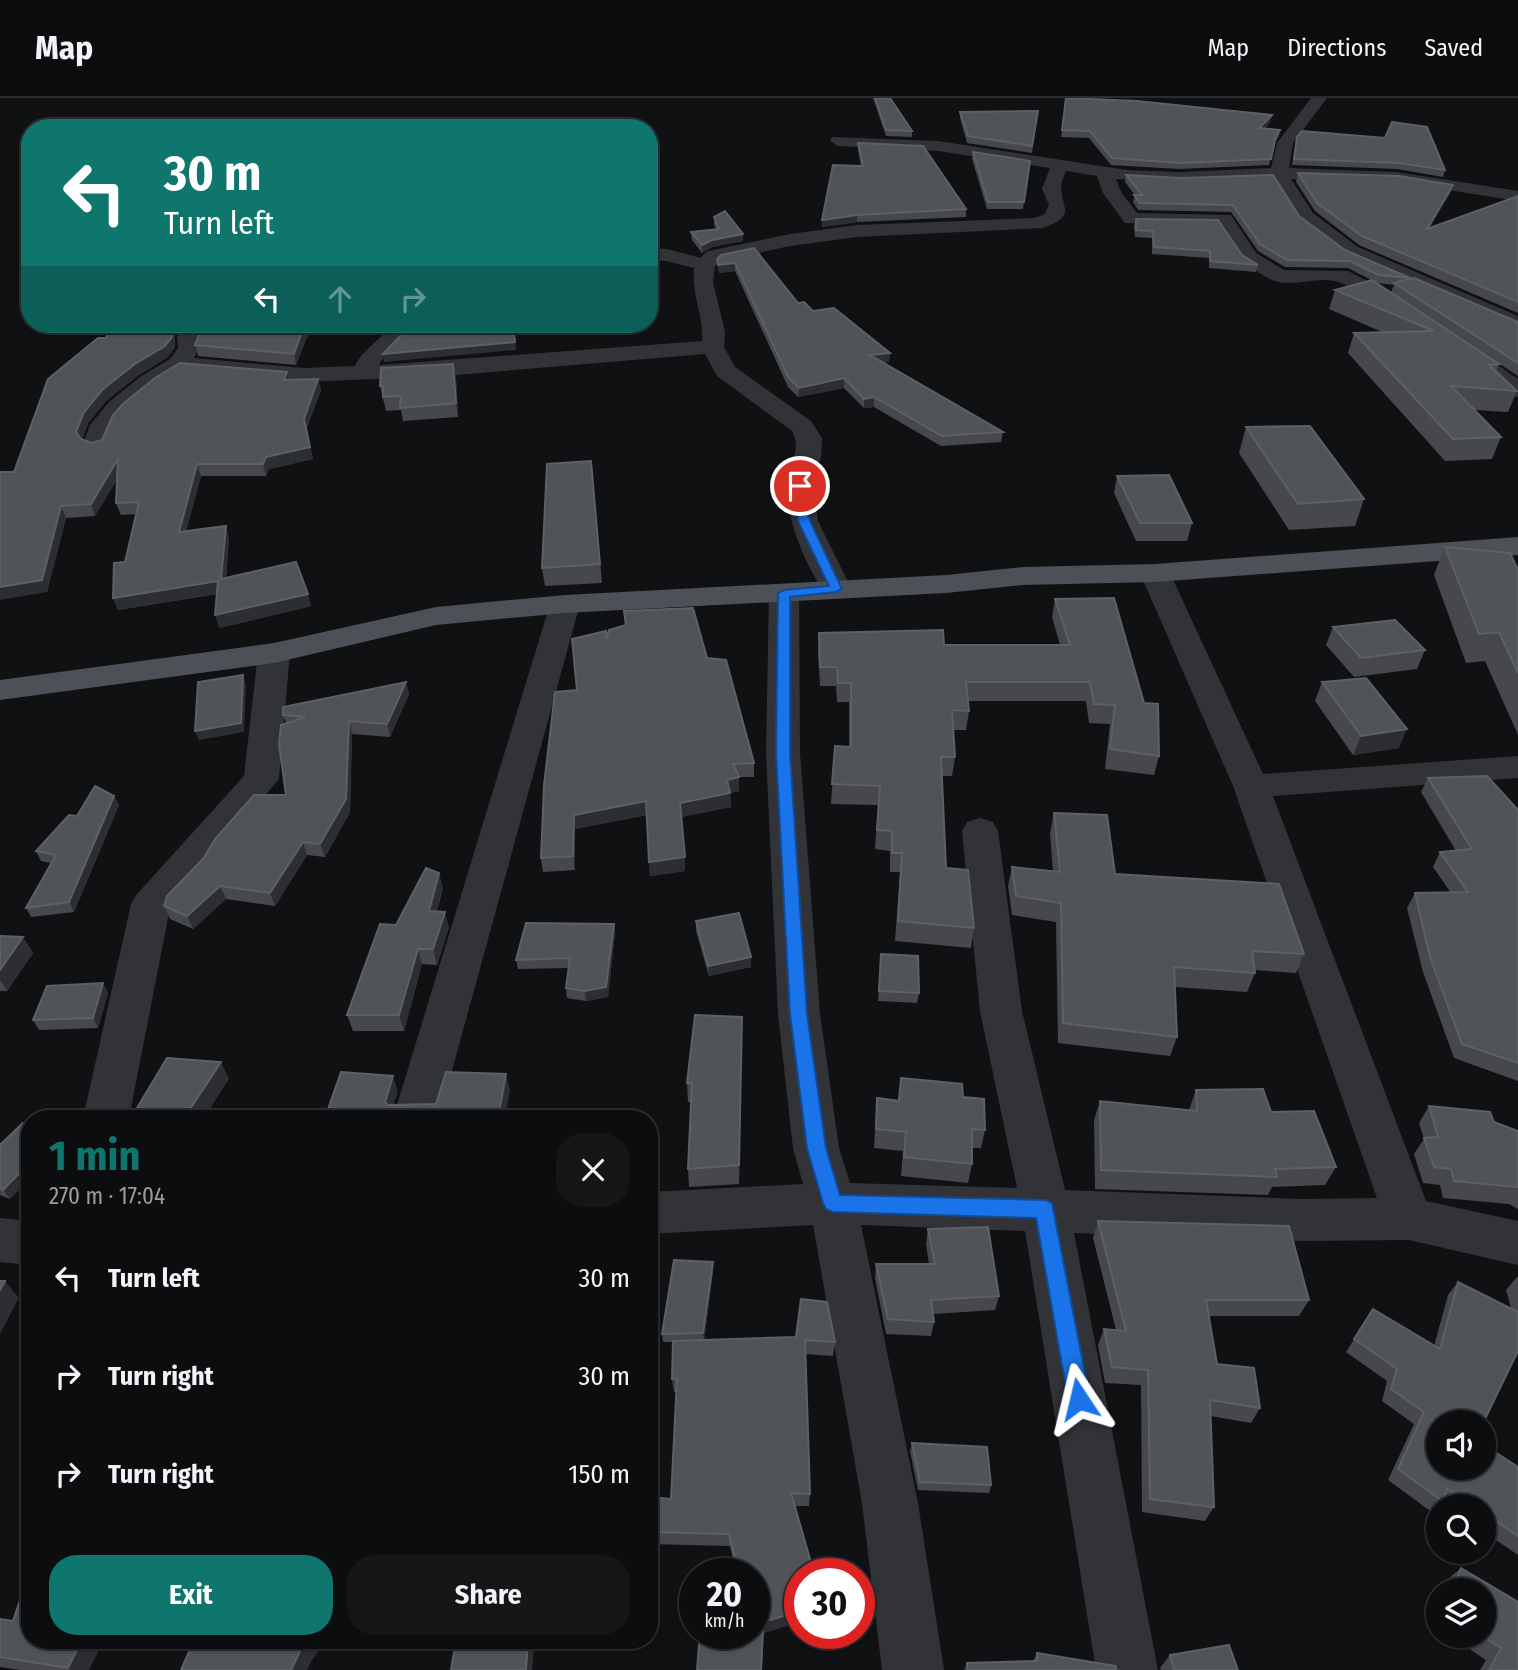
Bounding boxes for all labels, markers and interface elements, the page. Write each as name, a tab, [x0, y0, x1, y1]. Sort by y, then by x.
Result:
text: Map	[35, 28, 93, 68]
text: Map	[1208, 34, 1249, 62]
text: Directions	[1287, 34, 1386, 62]
text: Saved	[1424, 34, 1483, 62]
text: 30 m	[164, 144, 262, 203]
icon: left	[49, 147, 140, 238]
text: Turn left	[164, 204, 274, 242]
icon: left	[248, 280, 286, 318]
icon: ahead	[321, 280, 359, 318]
icon: right	[394, 280, 432, 318]
pin	[770, 456, 830, 516]
icon: arrive	[781, 467, 819, 505]
text: 1 min	[49, 1131, 140, 1181]
button: close	[556, 1133, 630, 1207]
text: 270 m · 17:04	[49, 1182, 165, 1210]
icon: left	[49, 1259, 87, 1297]
text: Turn left	[108, 1263, 200, 1294]
text: 30 m	[579, 1263, 630, 1294]
icon: right	[49, 1357, 87, 1395]
text: Turn right	[108, 1361, 214, 1392]
text: 30 m	[579, 1361, 630, 1392]
position arrow	[1042, 1362, 1116, 1436]
map controls	[1426, 1410, 1496, 1648]
button: sound	[1426, 1410, 1496, 1480]
icon: right	[49, 1455, 87, 1493]
text: Turn right	[108, 1459, 214, 1490]
text: 150 m	[568, 1459, 630, 1490]
button: search	[1426, 1494, 1496, 1564]
button: Exit	[49, 1555, 333, 1635]
button: Share	[347, 1555, 630, 1635]
speed limit sign: 30	[784, 1558, 875, 1649]
text: 20	[707, 1573, 742, 1615]
button: layers	[1426, 1578, 1496, 1648]
text: km/h	[704, 1610, 745, 1632]

